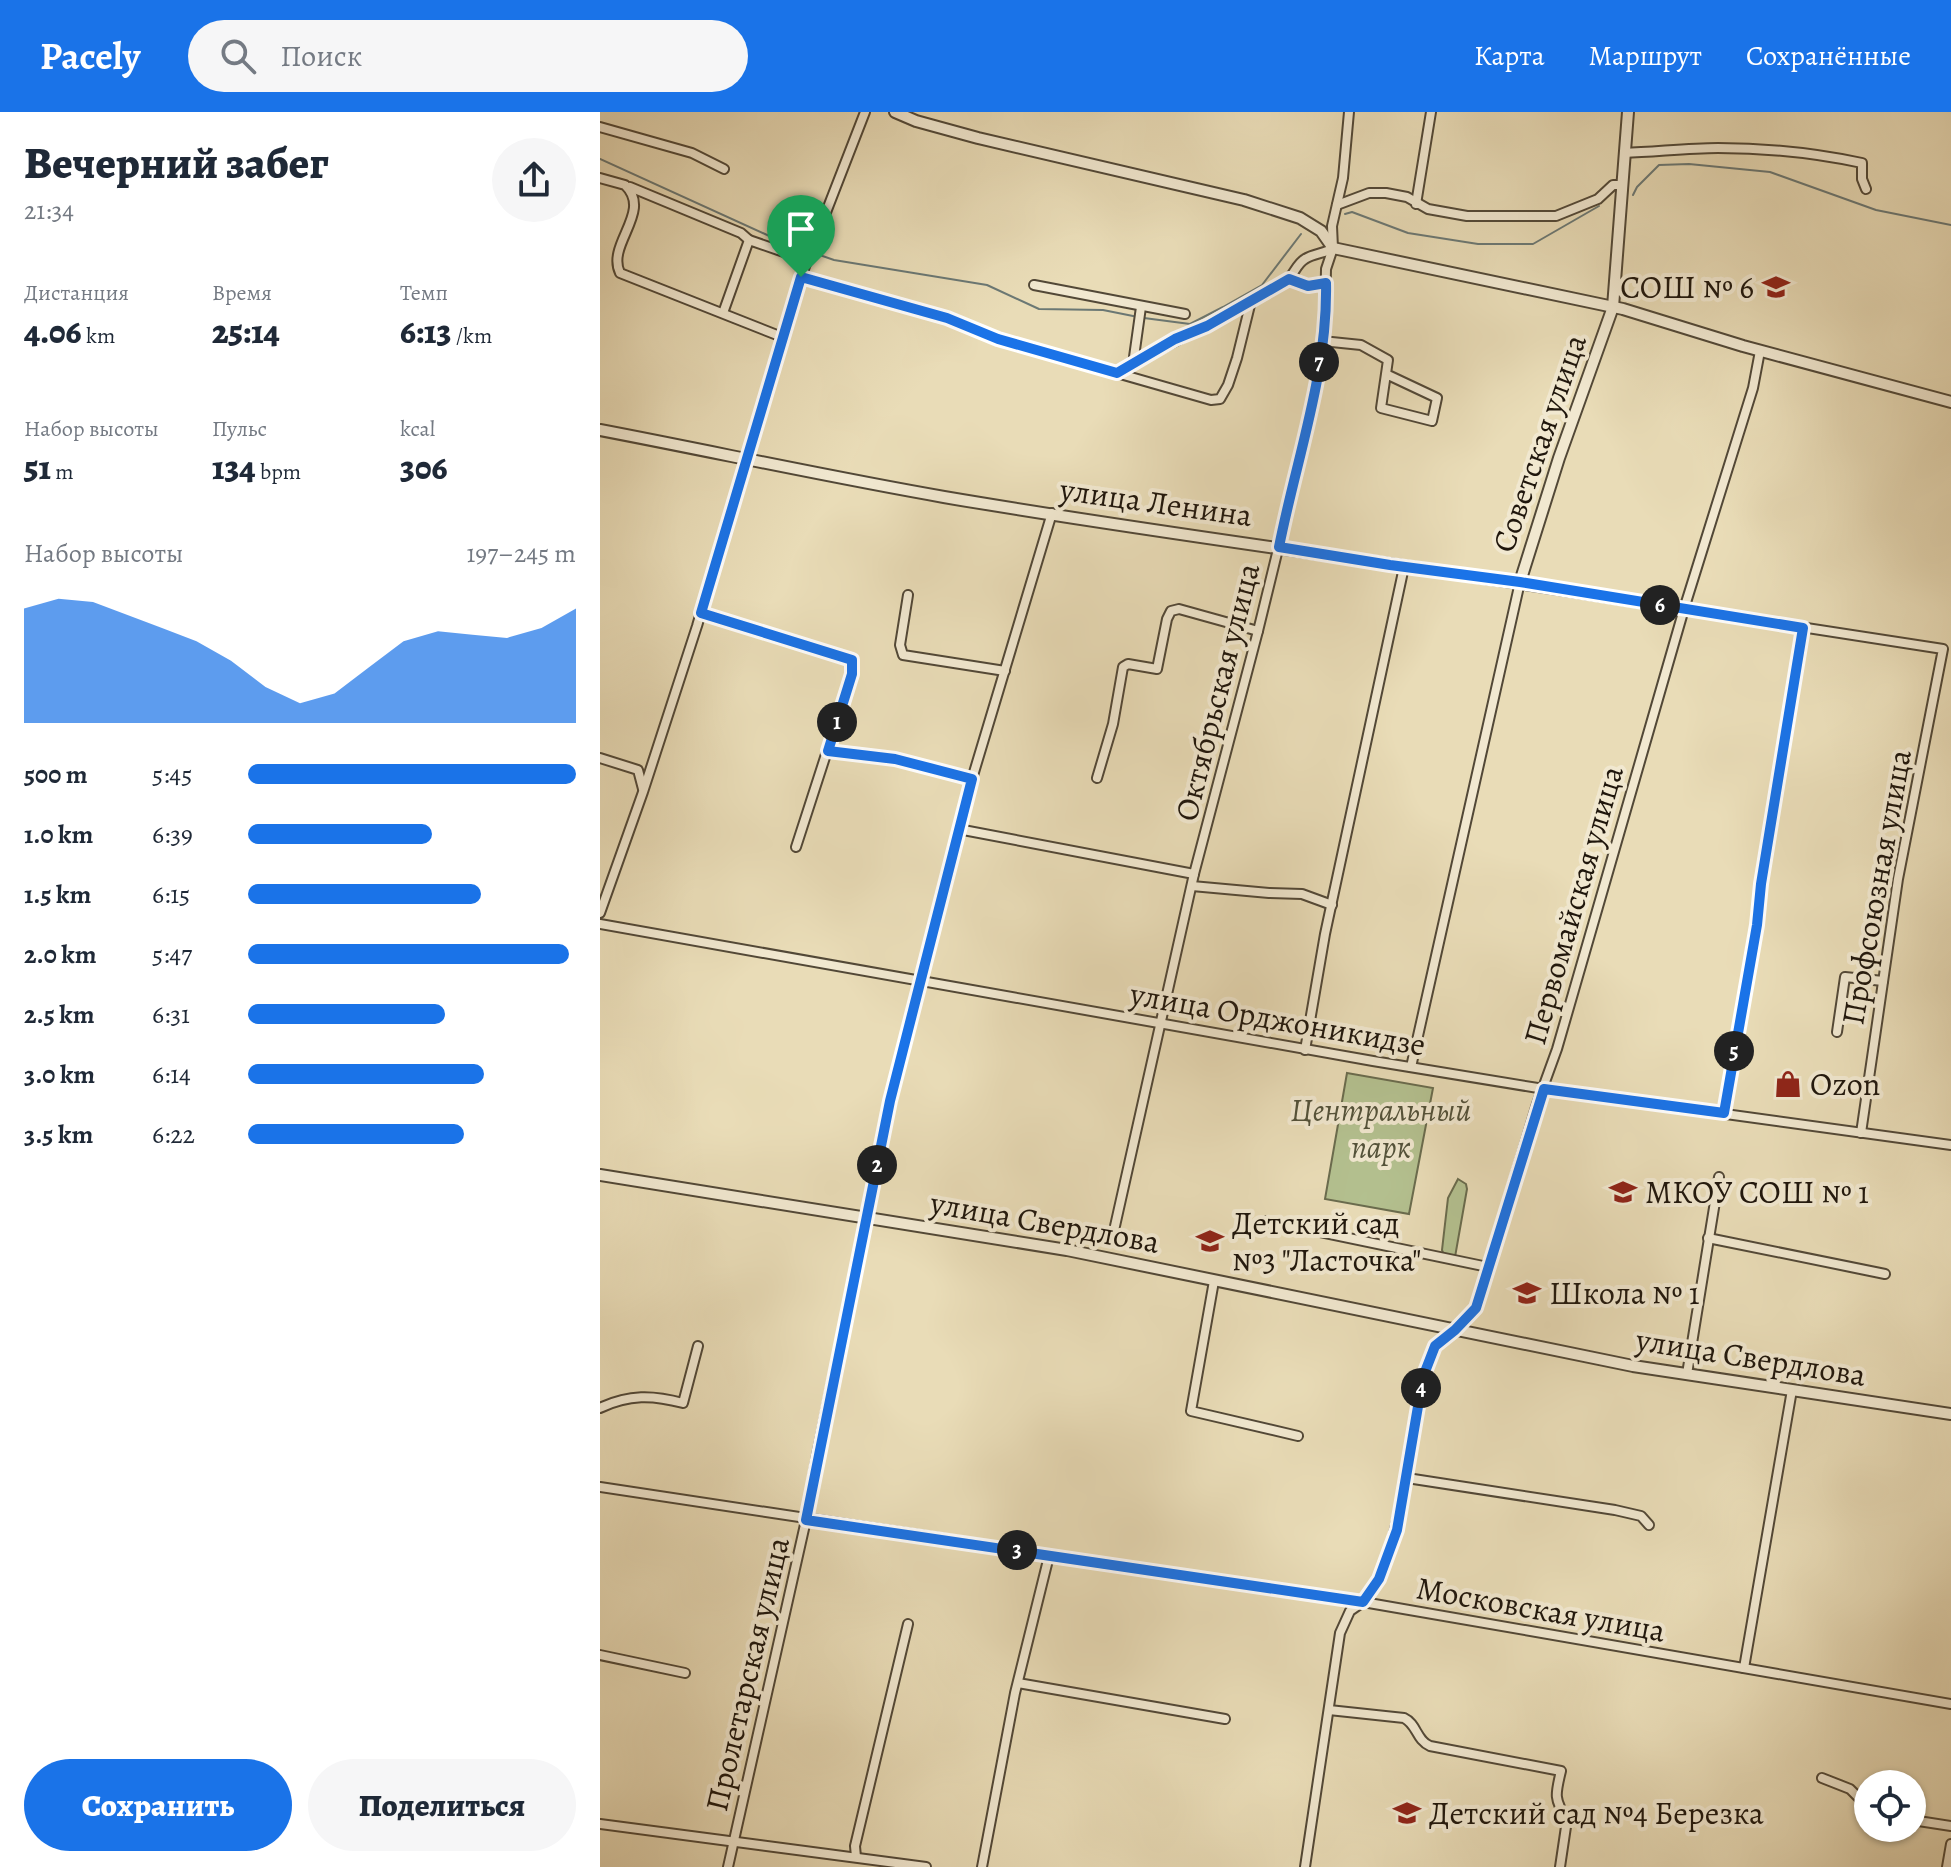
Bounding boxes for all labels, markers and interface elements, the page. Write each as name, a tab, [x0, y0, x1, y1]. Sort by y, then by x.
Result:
search box	[188, 20, 748, 92]
text: Pacely	[40, 30, 140, 82]
icon: search	[216, 34, 260, 78]
text: Поиск	[280, 36, 362, 76]
text: Карта	[1474, 37, 1545, 75]
text: Маршрут	[1589, 37, 1702, 75]
text: Сохранённые	[1746, 37, 1911, 75]
text: Вечерний забег	[24, 133, 329, 193]
button: share	[492, 138, 576, 222]
text: 21:34	[24, 193, 74, 228]
pin	[767, 195, 835, 277]
icon: arrive	[779, 207, 823, 251]
place label: СОШ № 6	[1620, 265, 1754, 309]
school or university icon: СОШ № 6	[1761, 272, 1791, 302]
text: Дистанция	[24, 278, 129, 308]
text: Время	[212, 278, 272, 308]
text: Темп	[400, 278, 448, 308]
text: 4.06	[24, 308, 82, 355]
text: 25:14	[212, 308, 280, 355]
text: 6:13	[400, 308, 451, 355]
text: km	[82, 321, 115, 351]
text: /km	[451, 321, 492, 351]
street label: Советская улица	[1481, 328, 1597, 558]
pin: 7	[1299, 342, 1339, 382]
text: 7	[1314, 347, 1324, 377]
text: Набор высоты	[24, 414, 159, 444]
text: Пульс	[212, 414, 267, 444]
text: kcal	[400, 414, 435, 444]
text: 51	[24, 444, 51, 491]
text: 134	[212, 444, 256, 491]
text: 306	[400, 444, 447, 491]
text: m	[51, 457, 74, 487]
text: bpm	[256, 457, 301, 487]
street label: улица Ленина	[1056, 467, 1255, 537]
text: Набор высоты	[24, 536, 183, 571]
text: 197–245 m	[466, 536, 576, 571]
street label: Октябрьская улица	[1164, 558, 1270, 825]
pin: 6	[1640, 585, 1680, 625]
text: 6	[1655, 590, 1665, 620]
pin: 1	[817, 702, 857, 742]
text: 1	[833, 707, 841, 737]
street label: Профсоюзная улица	[1830, 746, 1922, 1028]
text: 500 m	[24, 757, 88, 792]
text: 5:45	[152, 757, 192, 792]
street label: Первомайская улица	[1512, 760, 1634, 1049]
text: 1.0 km	[24, 817, 93, 852]
text: 6:39	[152, 817, 193, 852]
text: 1.5 km	[24, 877, 91, 912]
text: 6:15	[152, 877, 190, 912]
text: 2.0 km	[24, 937, 97, 972]
text: 5:47	[152, 937, 192, 972]
street label: улица Орджоникидзе	[1126, 971, 1429, 1067]
text: 2.5 km	[24, 997, 95, 1032]
text: 6:31	[152, 997, 190, 1032]
pin: 5	[1714, 1031, 1754, 1071]
text: 5	[1729, 1036, 1739, 1066]
text: 3.0 km	[24, 1057, 95, 1092]
text: 6:14	[152, 1057, 191, 1092]
place label: Ozon	[1810, 1062, 1880, 1106]
shop icon: Ozon	[1773, 1069, 1803, 1099]
park label: Центральный парк	[1291, 1088, 1471, 1169]
text: 3.5 km	[24, 1117, 93, 1152]
text: 6:22	[152, 1117, 195, 1152]
pin: 2	[857, 1145, 897, 1185]
text: 2	[872, 1150, 882, 1180]
place label: МКОУ СОШ № 1	[1645, 1170, 1869, 1214]
school or university icon: МКОУ СОШ № 1	[1608, 1177, 1638, 1207]
street label: улица Свердлова	[926, 1180, 1163, 1264]
place label: Детский сад №3 "Ласточка"	[1232, 1201, 1422, 1282]
school or university icon: Детский сад №3 "Ласточка"	[1195, 1226, 1225, 1256]
place label: Школа № 1	[1549, 1271, 1700, 1315]
school or university icon: Школа № 1	[1512, 1278, 1542, 1308]
street label: улица Свердлова	[1632, 1317, 1869, 1397]
pin: 4	[1401, 1368, 1441, 1408]
text: 4	[1416, 1373, 1426, 1403]
pin: 3	[997, 1530, 1037, 1570]
street label: Пролетарская улица	[694, 1532, 800, 1815]
text: 3	[1012, 1535, 1022, 1565]
street label: Московская улица	[1413, 1565, 1669, 1653]
button: Сохранить	[24, 1759, 292, 1851]
button: Поделиться	[308, 1759, 576, 1851]
map controls	[1854, 1770, 1926, 1842]
button: locate	[1854, 1770, 1926, 1842]
place label: Детский сад №4 Березка	[1429, 1791, 1764, 1835]
school or university icon: Детский сад №4 Березка	[1392, 1798, 1422, 1828]

